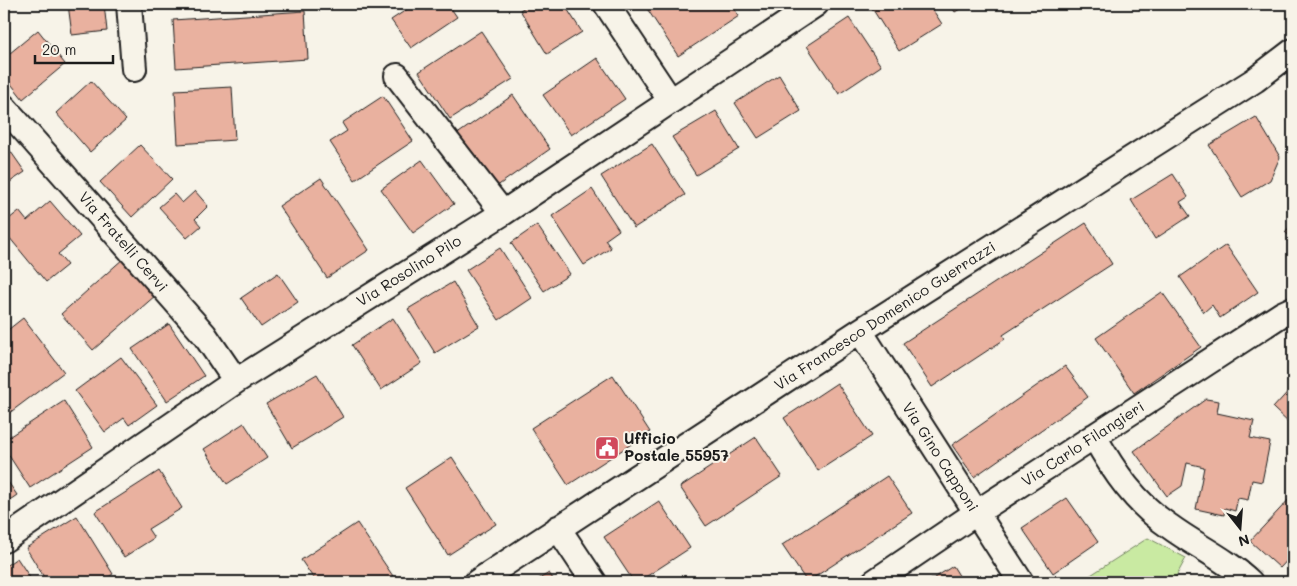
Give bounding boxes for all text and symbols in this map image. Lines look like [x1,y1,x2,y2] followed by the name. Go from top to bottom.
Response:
[35,32,112,64] scale bar
[42,39,76,59] text: 20 m
[75,187,173,296] street label: Via Fratelli Cervi
[352,230,465,310] street label: Via Rosolino Pilo
[770,236,999,394] street label: Via Francesco Domenico Guerrazzi
[1017,396,1148,490] street label: Via Carlo Filangieri
[898,398,984,515] street label: Via Gino Capponi
[624,428,729,465] place label: Ufficio Postale 55957
[594,435,620,461] public building icon: Ufficio Postale 55957
[1214,504,1264,554] north arrow
[1236,530,1252,552] text: N

